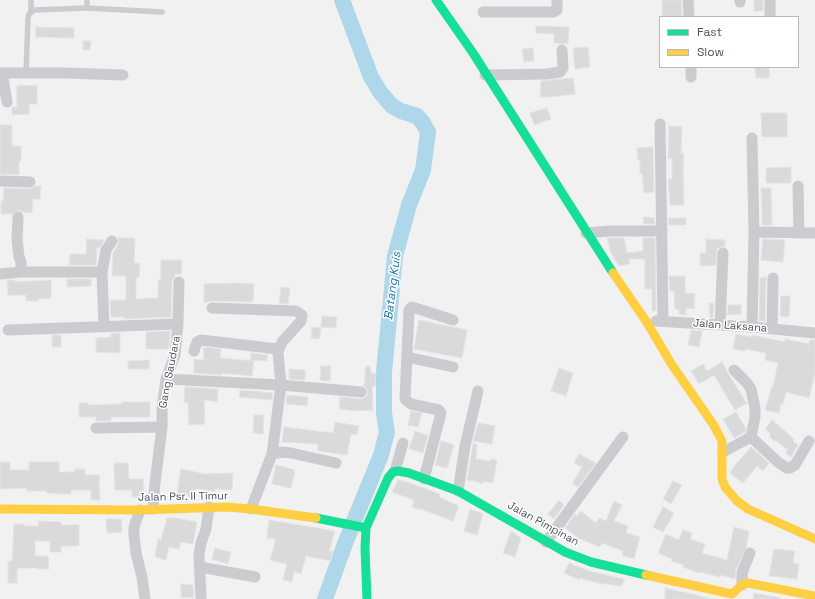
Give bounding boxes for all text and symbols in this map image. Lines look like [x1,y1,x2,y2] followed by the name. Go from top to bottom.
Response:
[659,16,799,68] legend
[697,24,722,40] text: Fast
[697,44,724,60] text: Slow
[382,251,404,321] water label: Batang Kuis
[692,317,768,335] street label: Jalan Laksana
[157,335,183,409] street label: Gang Saudara
[138,490,228,504] street label: Jalan Psr. II Timur
[505,499,581,549] street label: Jalan Pimpinan

